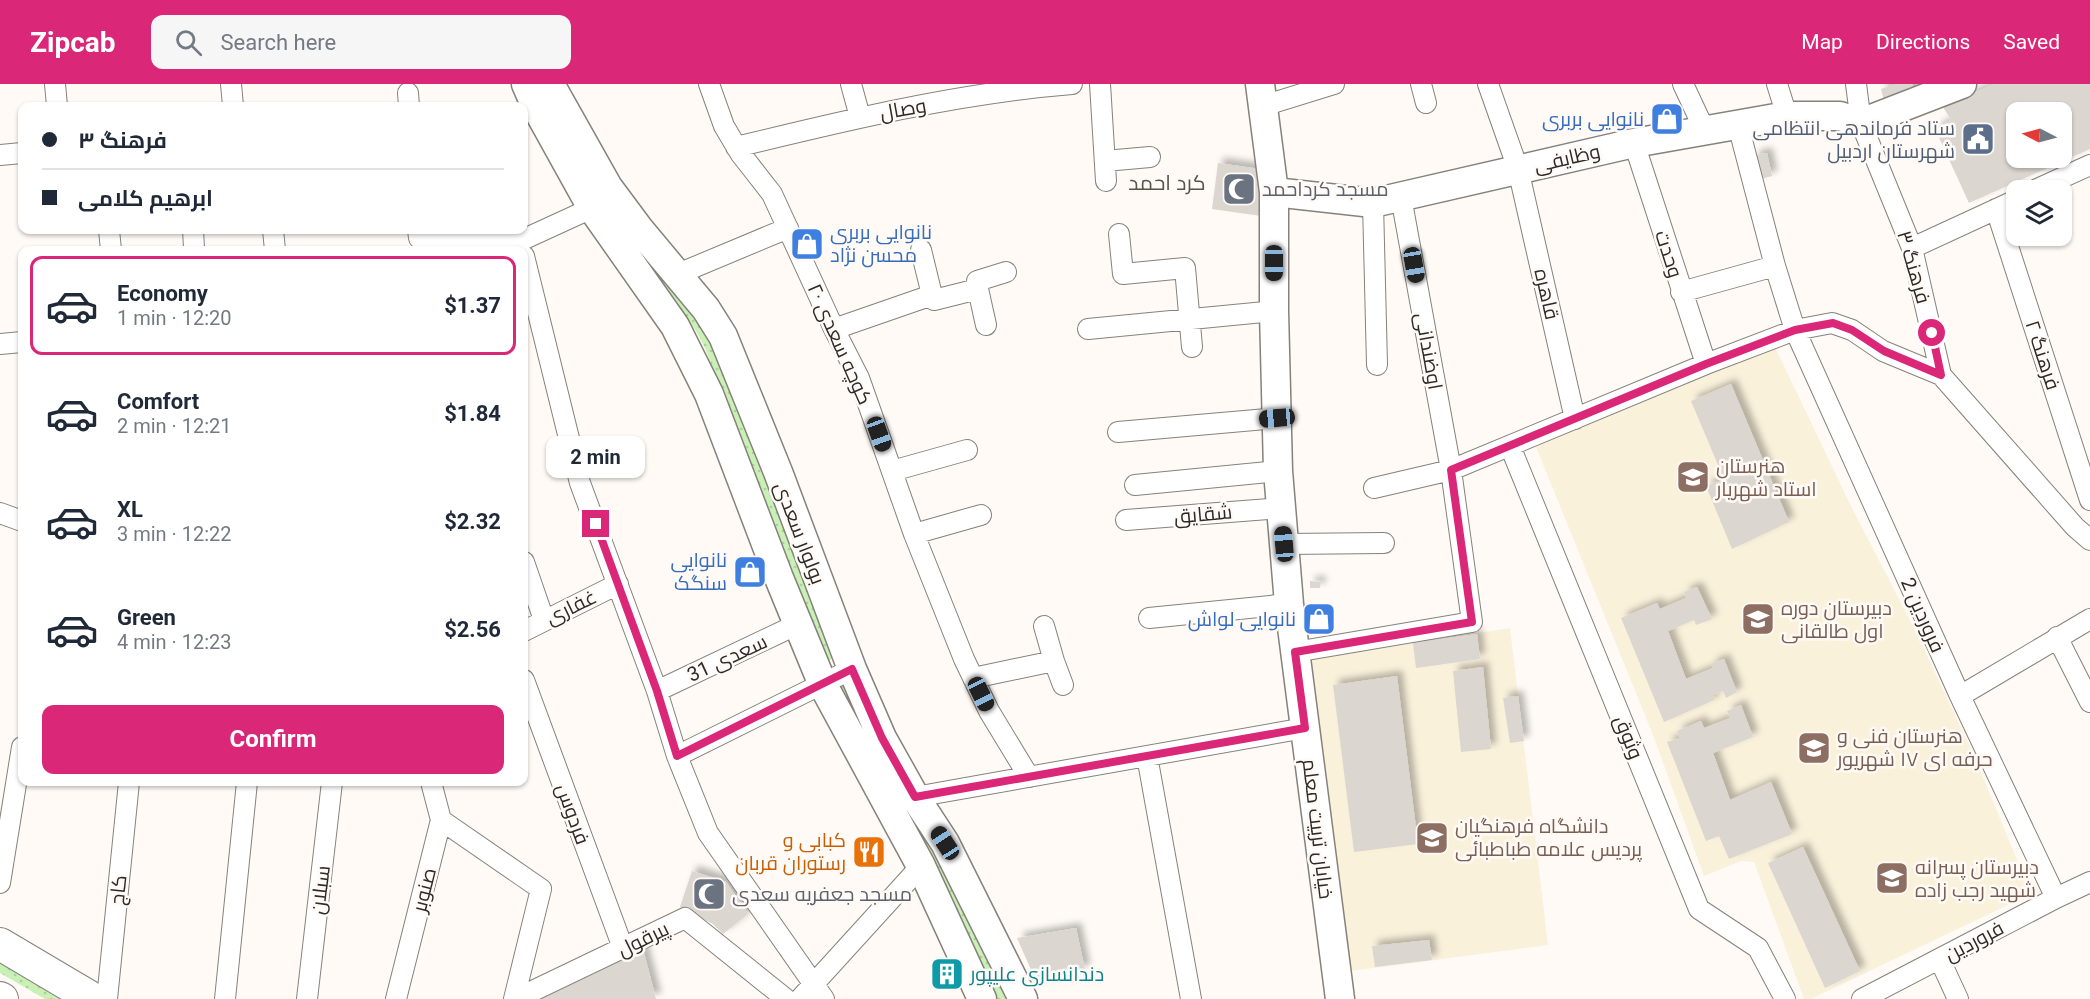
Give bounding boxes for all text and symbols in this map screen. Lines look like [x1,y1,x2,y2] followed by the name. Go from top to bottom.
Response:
[151,15,571,69] search box
[30,26,115,59] text: Zipcab
[172,26,205,59] icon: search
[220,30,336,55] text: Search here
[1801,30,1843,54] text: Map
[1876,30,1970,54] text: Directions
[2003,30,2060,54] text: Saved
[878,93,928,126] street label: وصال
[1649,101,1685,137] shop icon: نانوایی بربری
[2006,102,2072,168] north arrow
[2006,102,2072,246] map controls
[1542,107,1644,132] place label: نانوایی بربری
[1753,116,1955,164] place label: ستاد فرماندهی انتظامی شهرستان اردبیل
[1960,121,1996,157] public building icon: ستاد فرماندهی انتظامی شهرستان اردبیل
[78,128,167,153] text: فرهنگ ۳
[1531,139,1603,178] street label: وظایفی
[1128,171,1206,195] district label: کرد احمد
[1221,171,1257,207] mosque icon: مسجد کرداحمد
[1262,177,1389,201] place label: مسجد کرداحمد
[2006,180,2072,246] button: layers
[78,186,213,211] text: ابرهیم کلامی
[830,220,932,268] place label: نانوایی بربری محسن نژاد
[789,226,825,262] shop icon: نانوایی بربری محسن نژاد
[1650,227,1688,281] street label: وحدت
[1892,228,1936,306] street label: فرهنگ ۳
[1265,245,1283,281] car
[1402,246,1426,284] car
[1529,266,1565,322] street label: قاهره
[45,279,99,333] icon: car
[802,280,877,409] street label: کوچه سعدی ۲۰
[117,281,208,306] text: Economy
[444,293,501,318] text: $1.37
[117,306,232,330] text: 1 min · 12:20
[1409,311,1448,392] street label: اوضندانی
[2020,317,2066,393] street label: فرهنگ ۲
[1918,319,1945,346] route start
[45,387,99,441] icon: car
[117,389,199,414] text: Comfort
[444,401,501,426] text: $1.84
[1258,407,1296,429] car
[117,414,232,438] text: 2 min · 12:21
[864,414,894,454] car
[546,437,646,479] callout: 2 min
[570,445,621,469] text: 2 min
[1715,454,1817,502] place label: هنرستان استاد شهریار
[1675,459,1711,495] school or university icon: هنرستان استاد شهریار
[769,479,830,588] street label: بولوار سعدی
[45,495,99,549] icon: car
[117,497,143,522] text: XL
[1173,499,1233,529] street label: شقایق
[444,509,501,534] text: $2.32
[582,510,609,537] route end
[117,522,232,546] text: 3 min · 12:22
[1273,525,1295,563] car
[670,548,727,595] place label: نانوایی سنگک
[732,554,768,590] shop icon: نانوایی سنگک
[1895,574,1950,657] street label: فروردین 2
[542,584,601,630] street label: غفاری
[1781,596,1892,644] place label: دبیرستان دوره اول طالقانی
[1301,601,1337,637] shop icon: نانوایی لواش
[1740,601,1776,637] school or university icon: دبیرستان دوره اول طالقانی
[45,603,99,657] icon: car
[117,605,176,630] text: Green
[1188,607,1296,632] place label: نانوایی لواش
[444,617,501,642] text: $2.56
[683,629,771,688] street label: سعدی 31
[117,630,232,654] text: 4 min · 12:23
[965,674,997,714] car
[42,705,504,774] button: Confirm
[1609,712,1649,763] street label: وثوق
[1836,724,1993,772] place label: هنرستان فنی و حرفه ای ۱۷ شهریور
[1796,730,1832,766] school or university icon: هنرستان فنی و حرفه ای ۱۷ شهریور
[1296,757,1339,901] street label: خیابان تربیت معلم
[550,780,595,848] street label: فردوس
[1455,814,1643,862] place label: دانشگاه فرهنگیان پردیس علامه طباطبائی
[1414,820,1450,856] school or university icon: دانشگاه فرهنگیان پردیس علامه طباطبائی
[928,823,962,863] car
[735,828,846,876] place label: کبابی و رستوران قربان
[851,834,887,870] restaurant icon: کبابی و رستوران قربان
[1915,855,2039,903] place label: دبیرستان پسرانه شهید رجب زاده
[1874,860,1910,896] school or university icon: دبیرستان پسرانه شهید رجب زاده
[305,864,336,916] street label: سبلان
[407,865,441,916] street label: صنوبر
[104,874,133,906] street label: کاج
[691,876,727,912] mosque icon: مسجد جعفریه سعدی
[732,882,912,907] place label: مسجد جعفریه سعدی
[613,916,674,963] street label: پیرقول
[1940,916,2008,967] street label: فروردین
[929,956,965,992] building icon: دندانسازی علیپور
[969,962,1104,987] place label: دندانسازی علیپور

